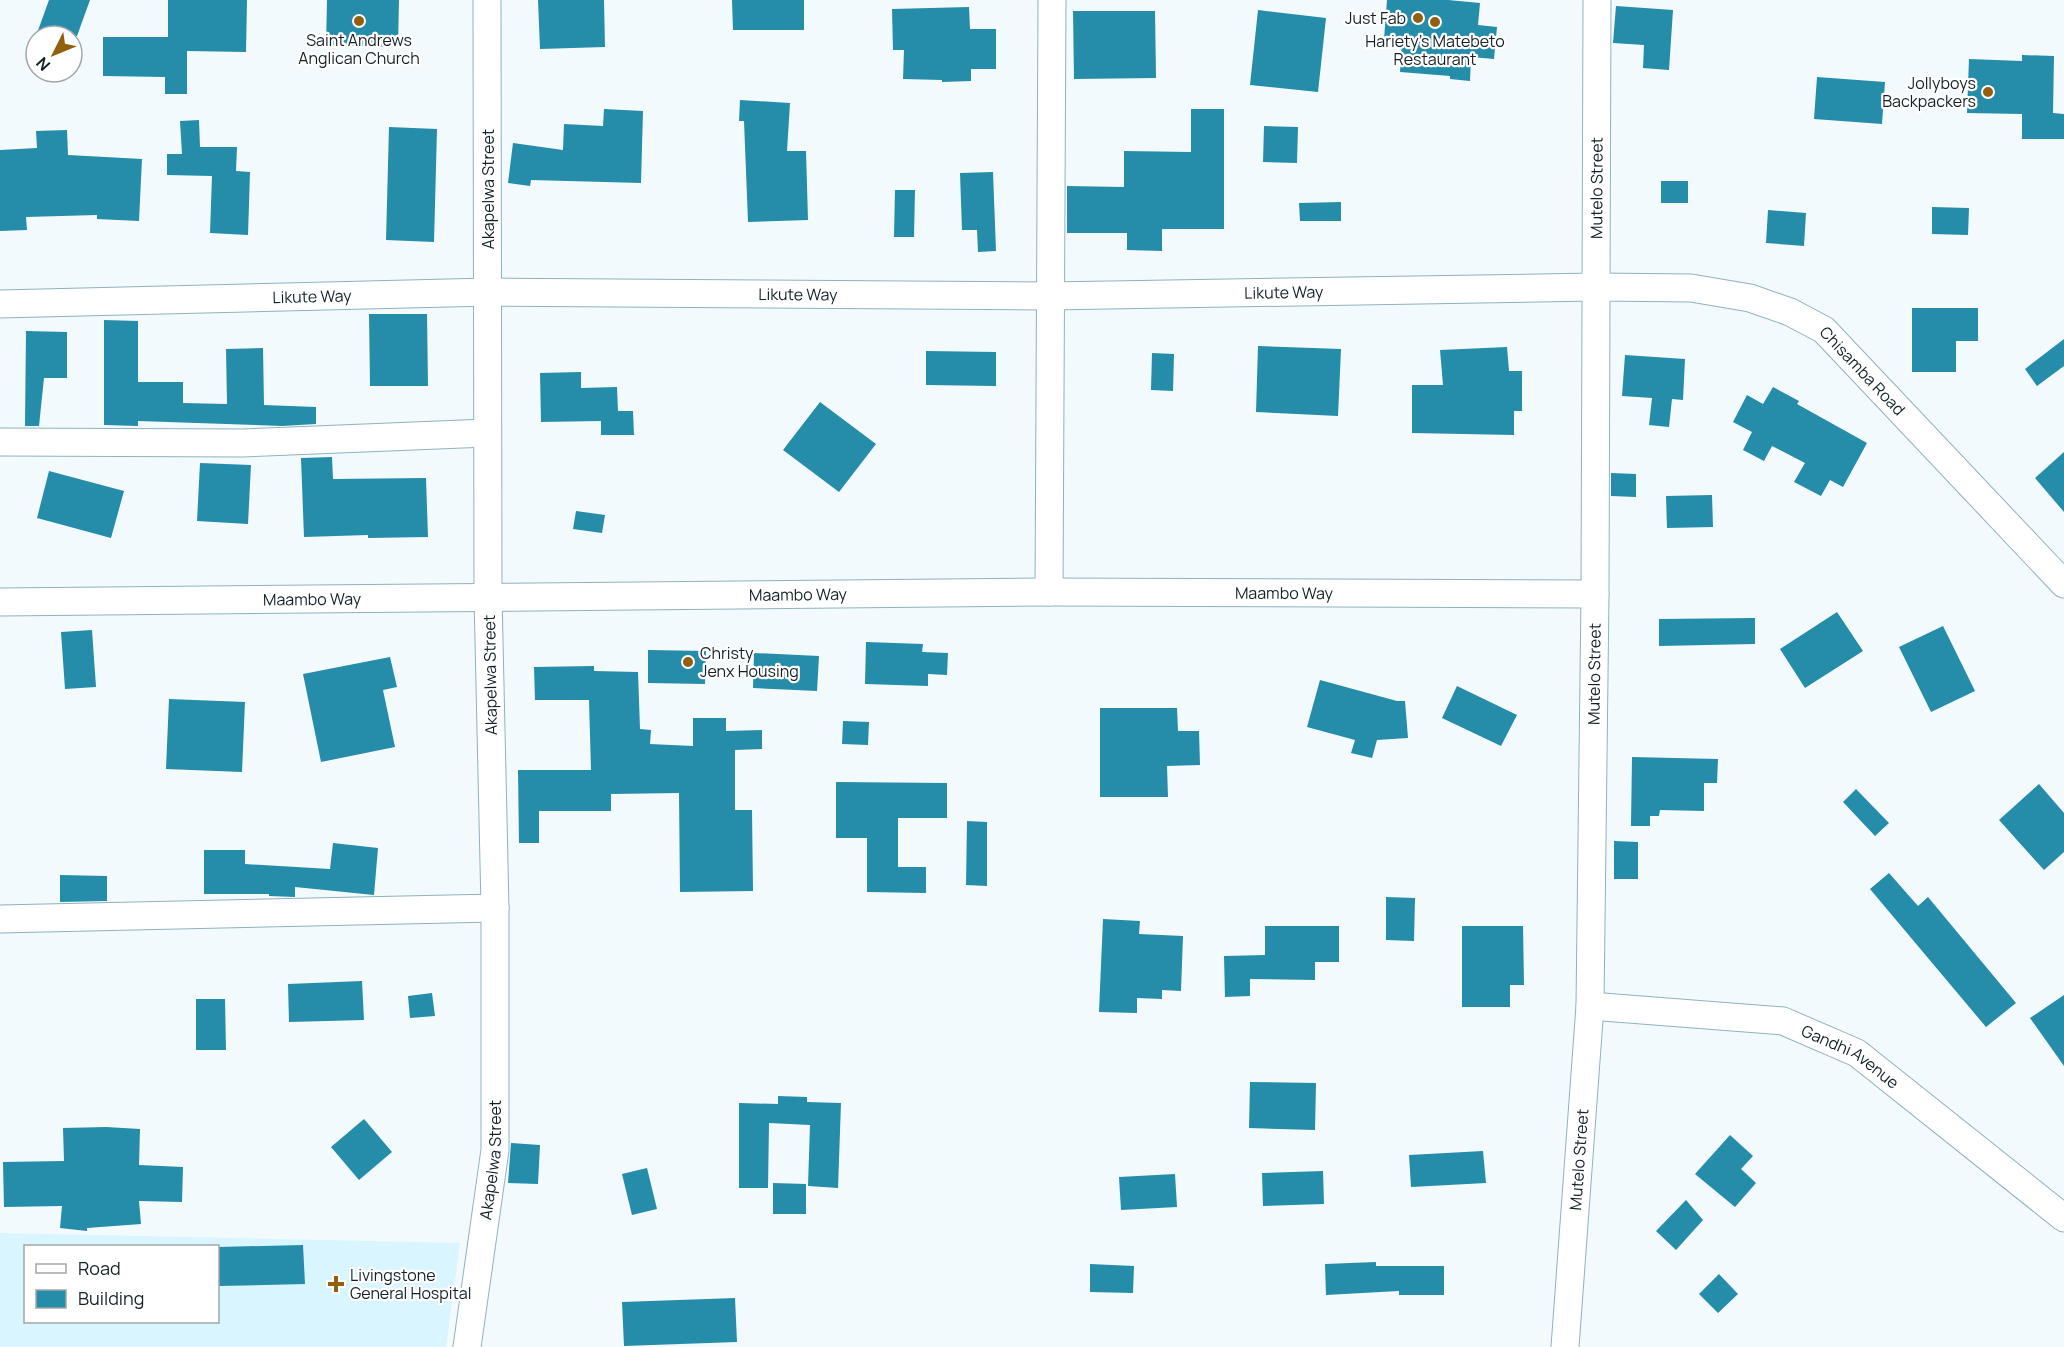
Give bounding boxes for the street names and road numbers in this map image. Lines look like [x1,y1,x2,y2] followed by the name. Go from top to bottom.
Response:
[477,129,499,249] street label: Akapelwa Street
[1585,137,1608,239] street label: Mutelo Street
[1244,280,1324,304] street label: Likute Way
[758,283,838,305] street label: Likute Way
[272,284,352,308] street label: Likute Way
[1815,321,1910,420] street label: Chisamba Road
[1235,582,1334,604] street label: Maambo Way
[749,583,848,606] street label: Maambo Way
[263,588,362,610] street label: Maambo Way
[478,615,502,735] street label: Akapelwa Street
[1582,623,1606,725] street label: Mutelo Street
[1798,1019,1904,1093] street label: Gandhi Avenue
[474,1100,506,1221] street label: Akapelwa Street
[1564,1108,1593,1211] street label: Mutelo Street

